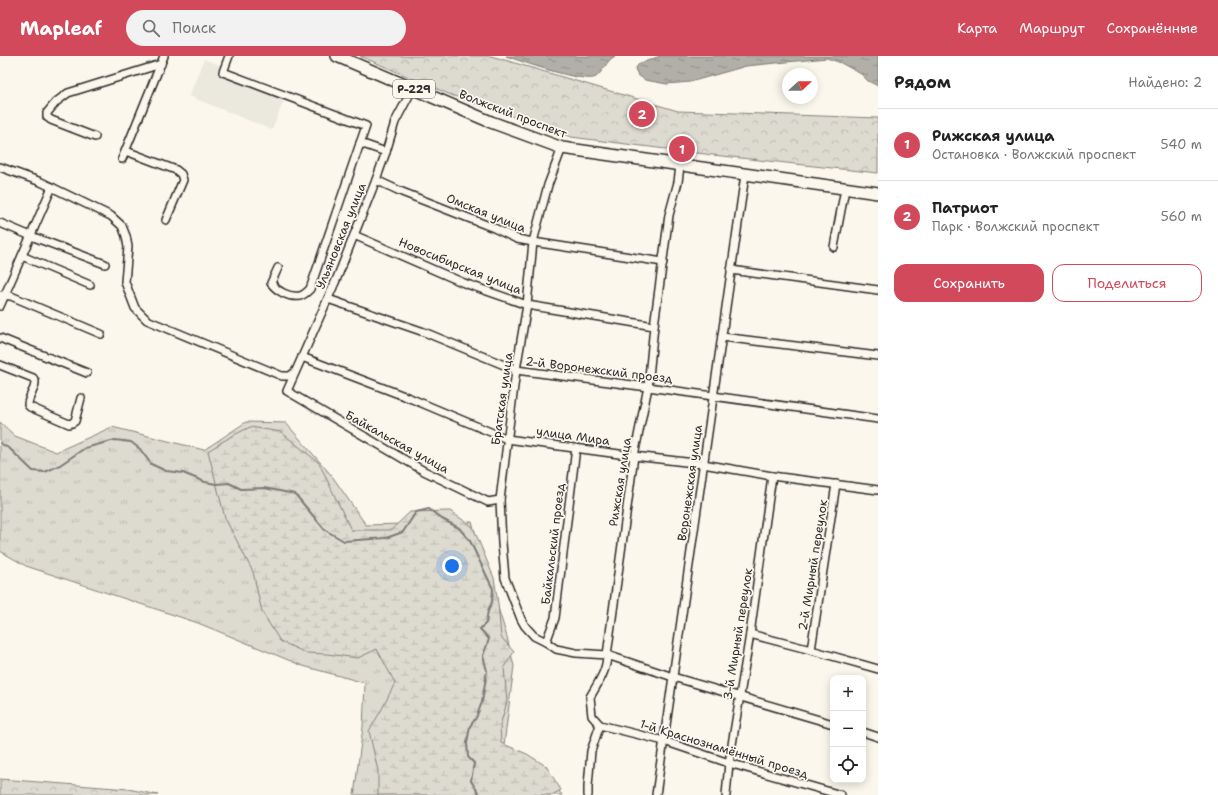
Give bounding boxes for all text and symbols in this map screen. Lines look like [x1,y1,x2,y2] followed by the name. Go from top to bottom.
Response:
[126,10,406,46] search box
[20,16,102,41] text: Mapleaf
[140,17,162,39] icon: search
[172,18,216,38] text: Поиск
[957,19,997,37] text: Карта
[1019,19,1085,37] text: Маршрут
[1107,19,1198,37] text: Сохранённые
[782,68,818,104] north arrow
[894,71,951,93] text: Рядом
[1128,74,1202,91] text: Найдено: 2
[393,80,435,98] road number: Р-229
[457,86,570,142] street label: Волжский проспект
[629,99,655,129] pin: 2
[932,126,1055,146] text: Рижская улица
[669,134,695,164] pin: 1
[904,136,910,153] text: 1
[1161,136,1202,153] text: 540 m
[932,146,1136,163] text: Остановка · Волжский проспект
[312,180,370,292] street label: Ульяновская улица
[444,190,529,236] street label: Омская улица
[932,198,998,218] text: Патриот
[902,208,912,225] text: 2
[1161,208,1202,225] text: 560 m
[932,218,1099,235] text: Парк · Волжский проспект
[396,234,524,298] street label: Новосибирская улица
[894,264,1044,302] button: Сохранить
[1052,264,1202,302] button: Поделиться
[488,351,517,446] street label: Братская улица
[524,353,674,387] street label: 2-й Воронежский проезд
[342,407,452,477] street label: Байкальская улица
[535,423,611,449] street label: улица Мира
[674,423,706,542] street label: Воронежская улица
[605,436,635,528] street label: Рижская улица
[538,482,568,606] street label: Байкальский проезд
[795,498,831,632] street label: 2-й Мирный переулок
[442,556,462,576] your location
[720,566,756,701] street label: 3-й Мирный переулок
[830,675,866,783] map controls
[830,675,866,711] button: +
[830,711,866,747] button: −
[638,716,811,782] street label: 1-й Краснознамённый проезд
[830,747,866,783] button: locate

